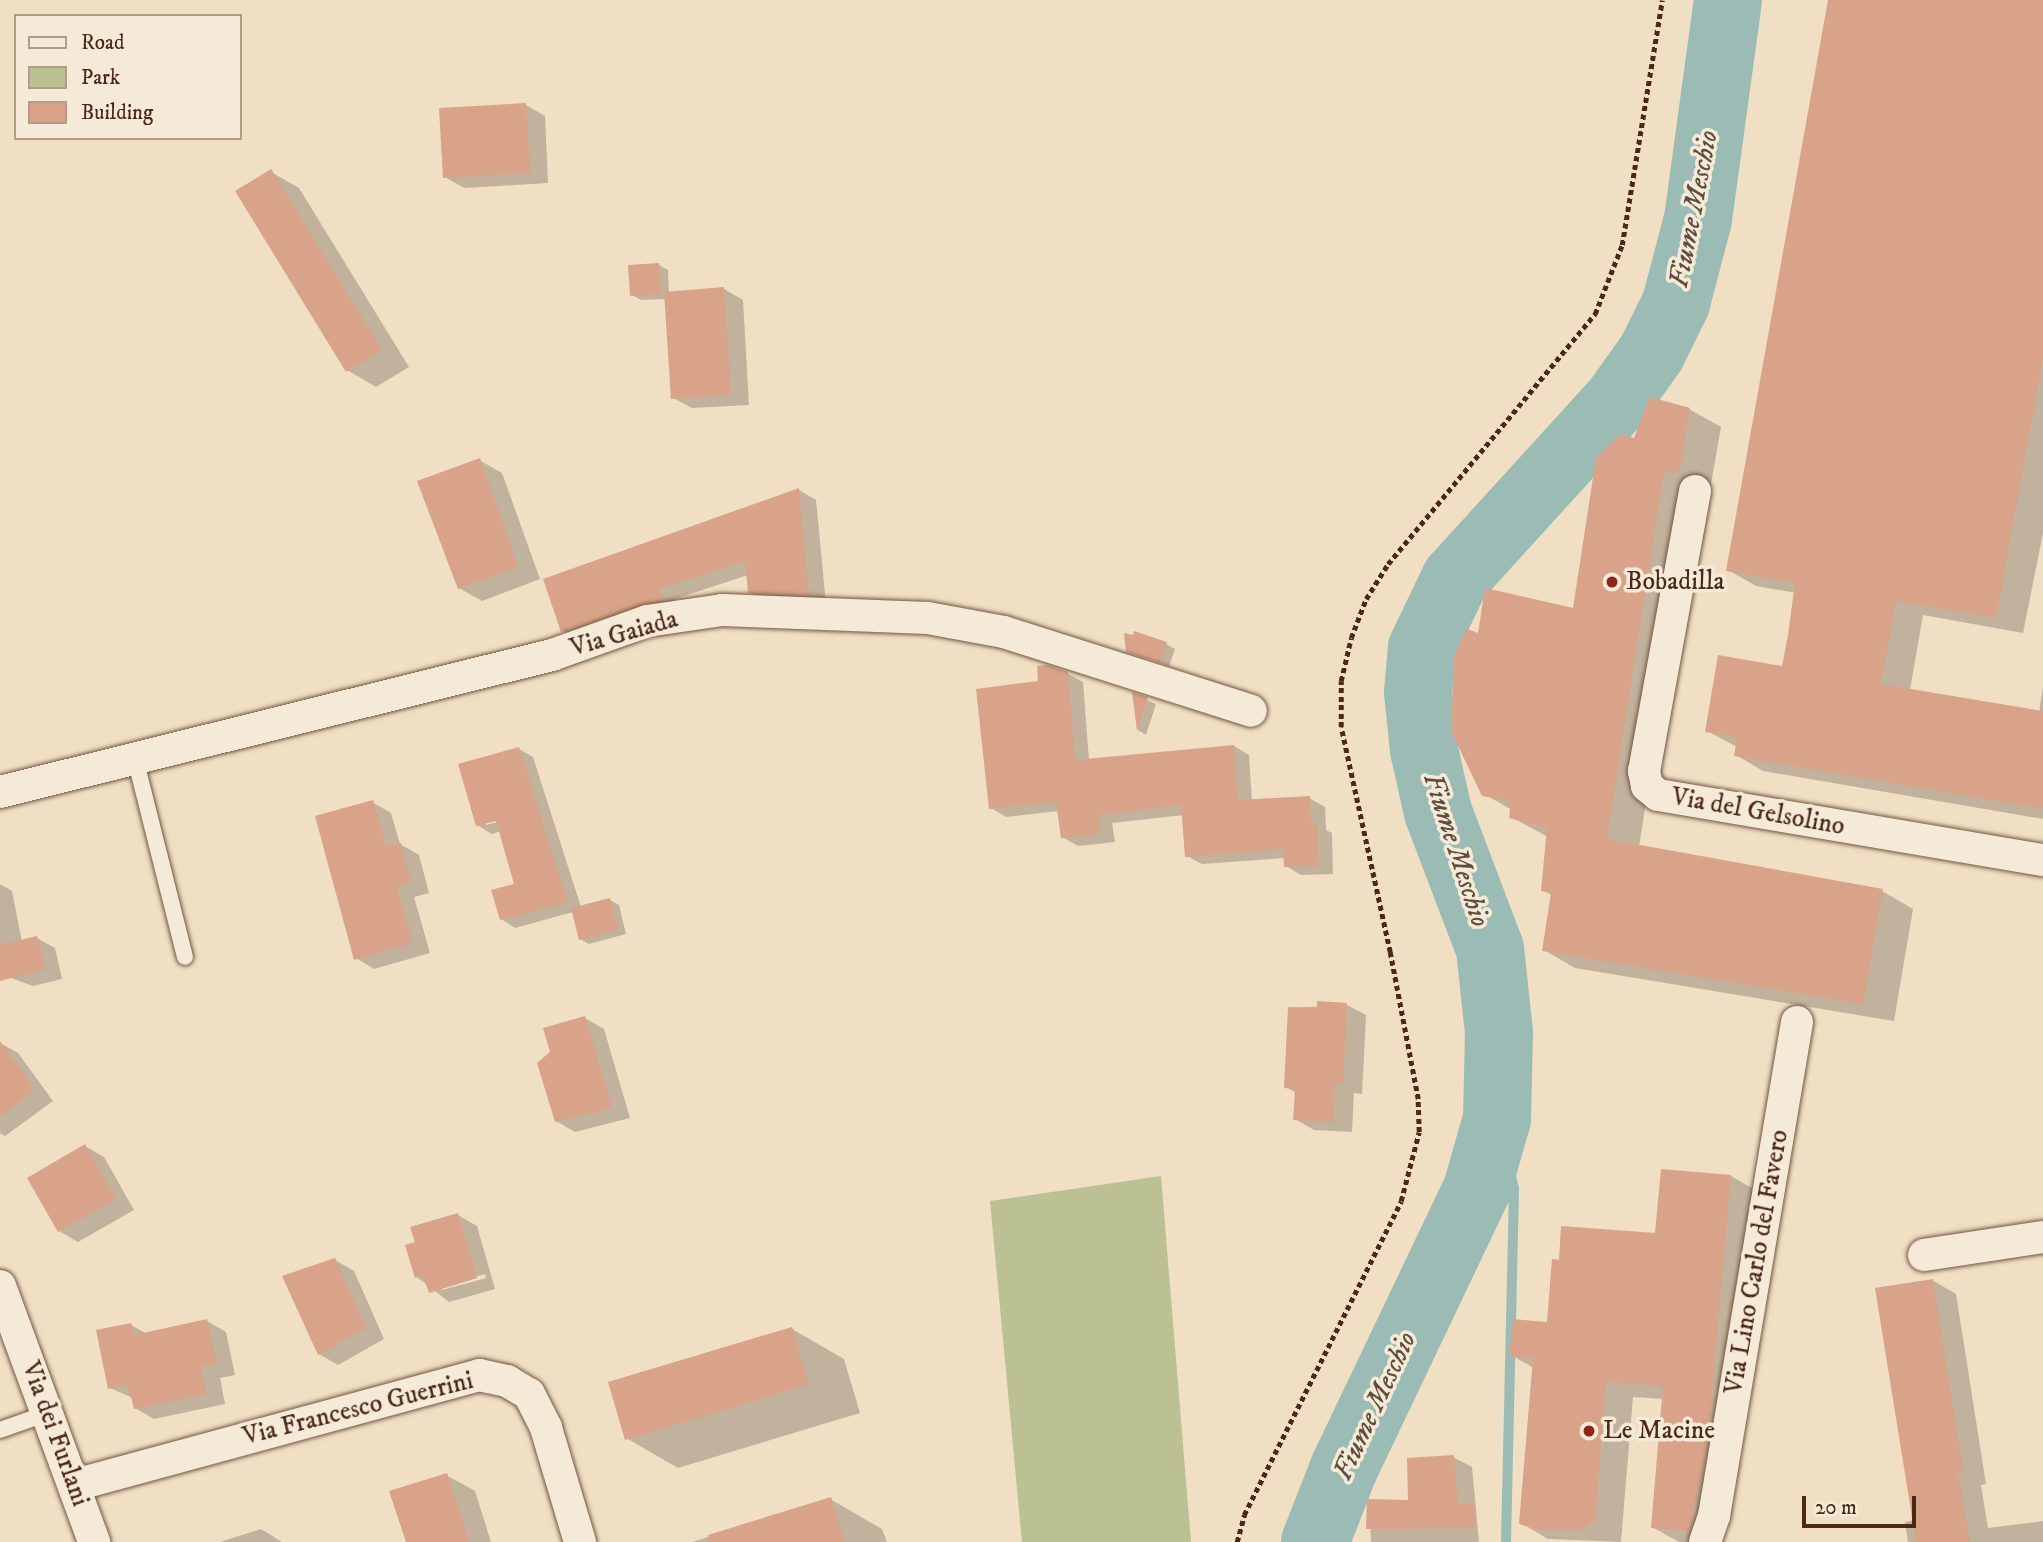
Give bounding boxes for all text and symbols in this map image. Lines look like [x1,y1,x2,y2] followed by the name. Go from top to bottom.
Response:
[14,14,242,140] legend
[81,30,125,56] text: Road
[81,65,120,91] text: Park
[81,100,153,126] text: Building
[1662,127,1726,291] water label: Fiume Meschio
[1626,566,1725,598] place label: Bobadilla
[1604,574,1620,590] marker: Bobadilla
[567,604,681,664] street label: Via Gaiada
[1415,769,1497,931] water label: Fiume Meschio
[1669,781,1847,843] street label: Via del Gelsolino
[1718,1127,1796,1397] street label: Via Lino Carlo del Favero
[1326,1327,1424,1485] water label: Fiume Meschio
[14,1357,96,1511] street label: Via dei Furlani
[240,1365,476,1453] street label: Via Francesco Guerrini
[1603,1415,1715,1447] place label: Le Macine
[1581,1423,1597,1439] marker: Le Macine
[1805,1482,1919,1526] scale bar
[1815,1495,1857,1521] text: 20 m

